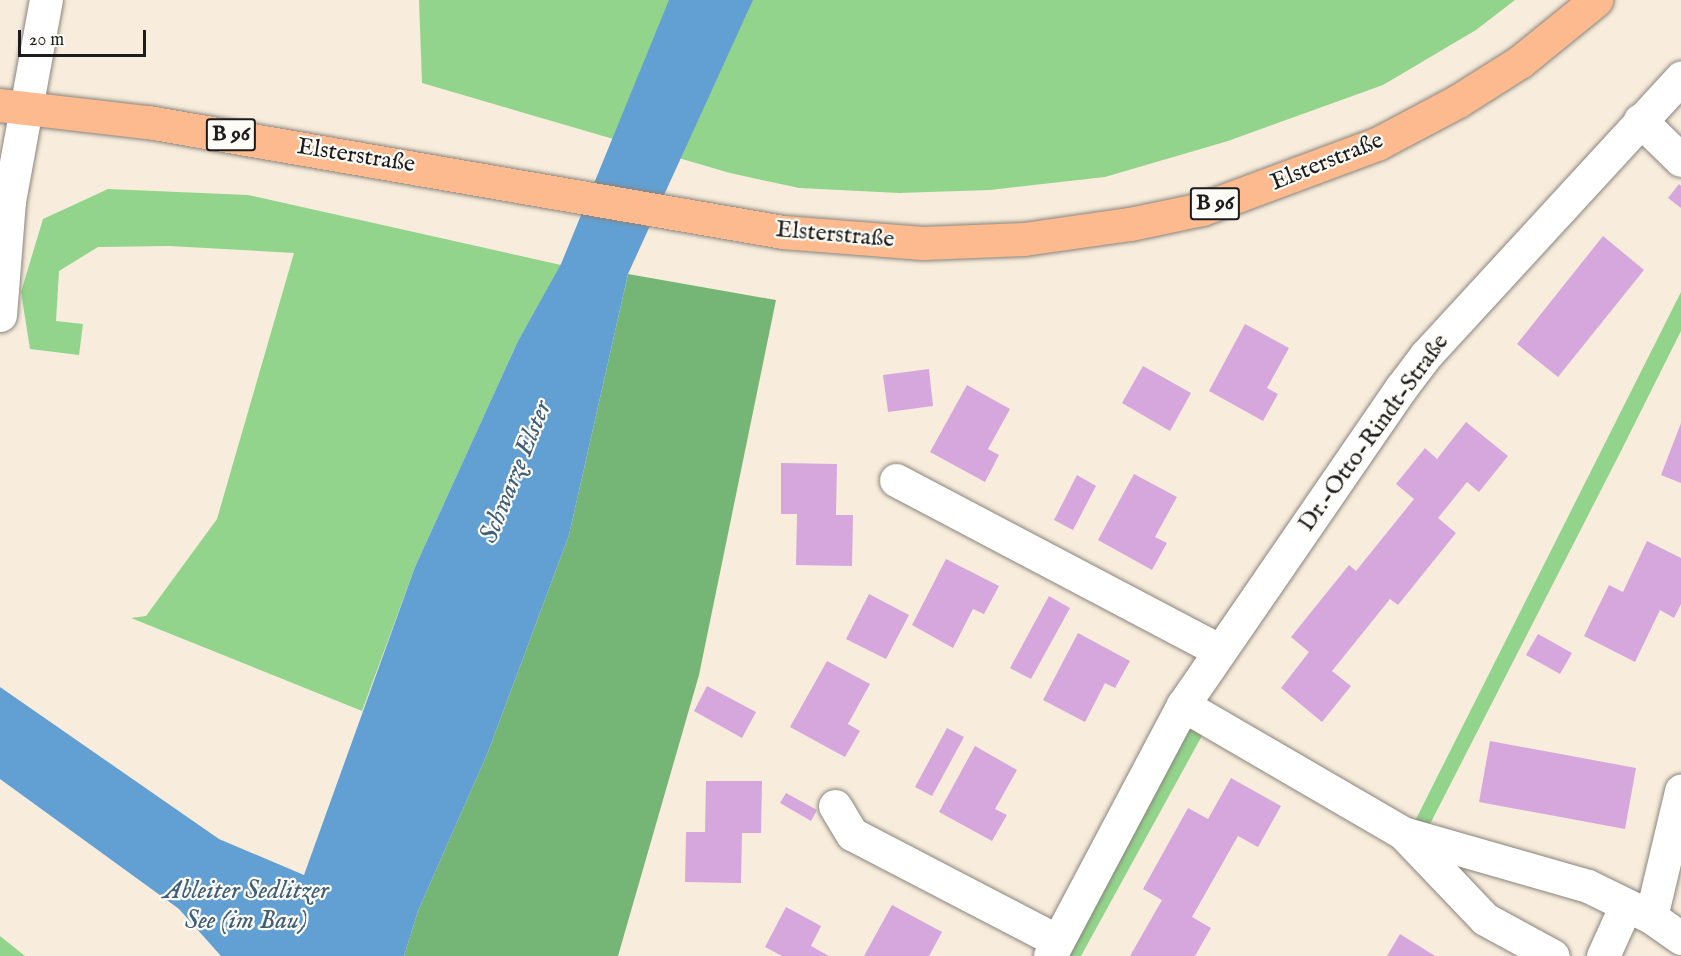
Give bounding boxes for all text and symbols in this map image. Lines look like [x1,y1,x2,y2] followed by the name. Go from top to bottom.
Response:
[21,18,148,56] scale bar
[29,29,64,52] text: 20 m
[206,116,256,154] road number: B 96
[1266,126,1388,198] street label: Elsterstraße
[295,132,417,180] street label: Elsterstraße
[1190,185,1240,223] road number: B 96
[774,215,896,255] street label: Elsterstraße
[1293,329,1455,537] street label: Dr.-Otto-Rindt-Straße
[473,396,559,548] water label: Schwarze Elster
[163,875,329,936] water label: Ableiter Sedlitzer See (im Bau)

